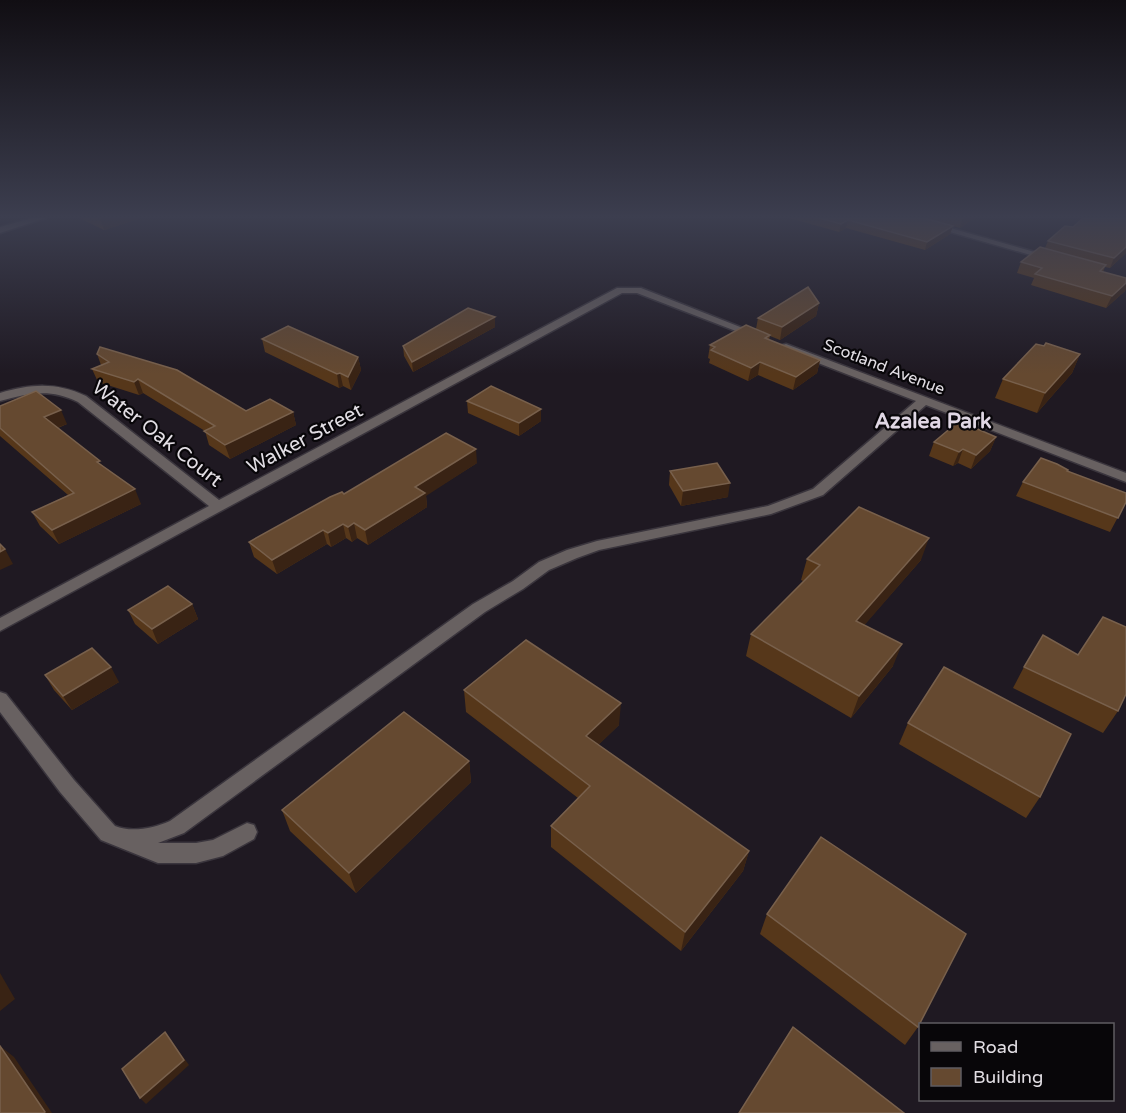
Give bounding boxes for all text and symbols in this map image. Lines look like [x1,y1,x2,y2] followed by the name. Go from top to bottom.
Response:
[821,335,947,399] street label: Scotland Avenue
[87,376,227,493] street label: Water Oak Court
[243,398,367,480] street label: Walker Street
[874,409,992,434] district label: Azalea Park
[919,1023,1114,1101] legend
[973,1036,1018,1058] text: Road
[973,1066,1043,1088] text: Building

